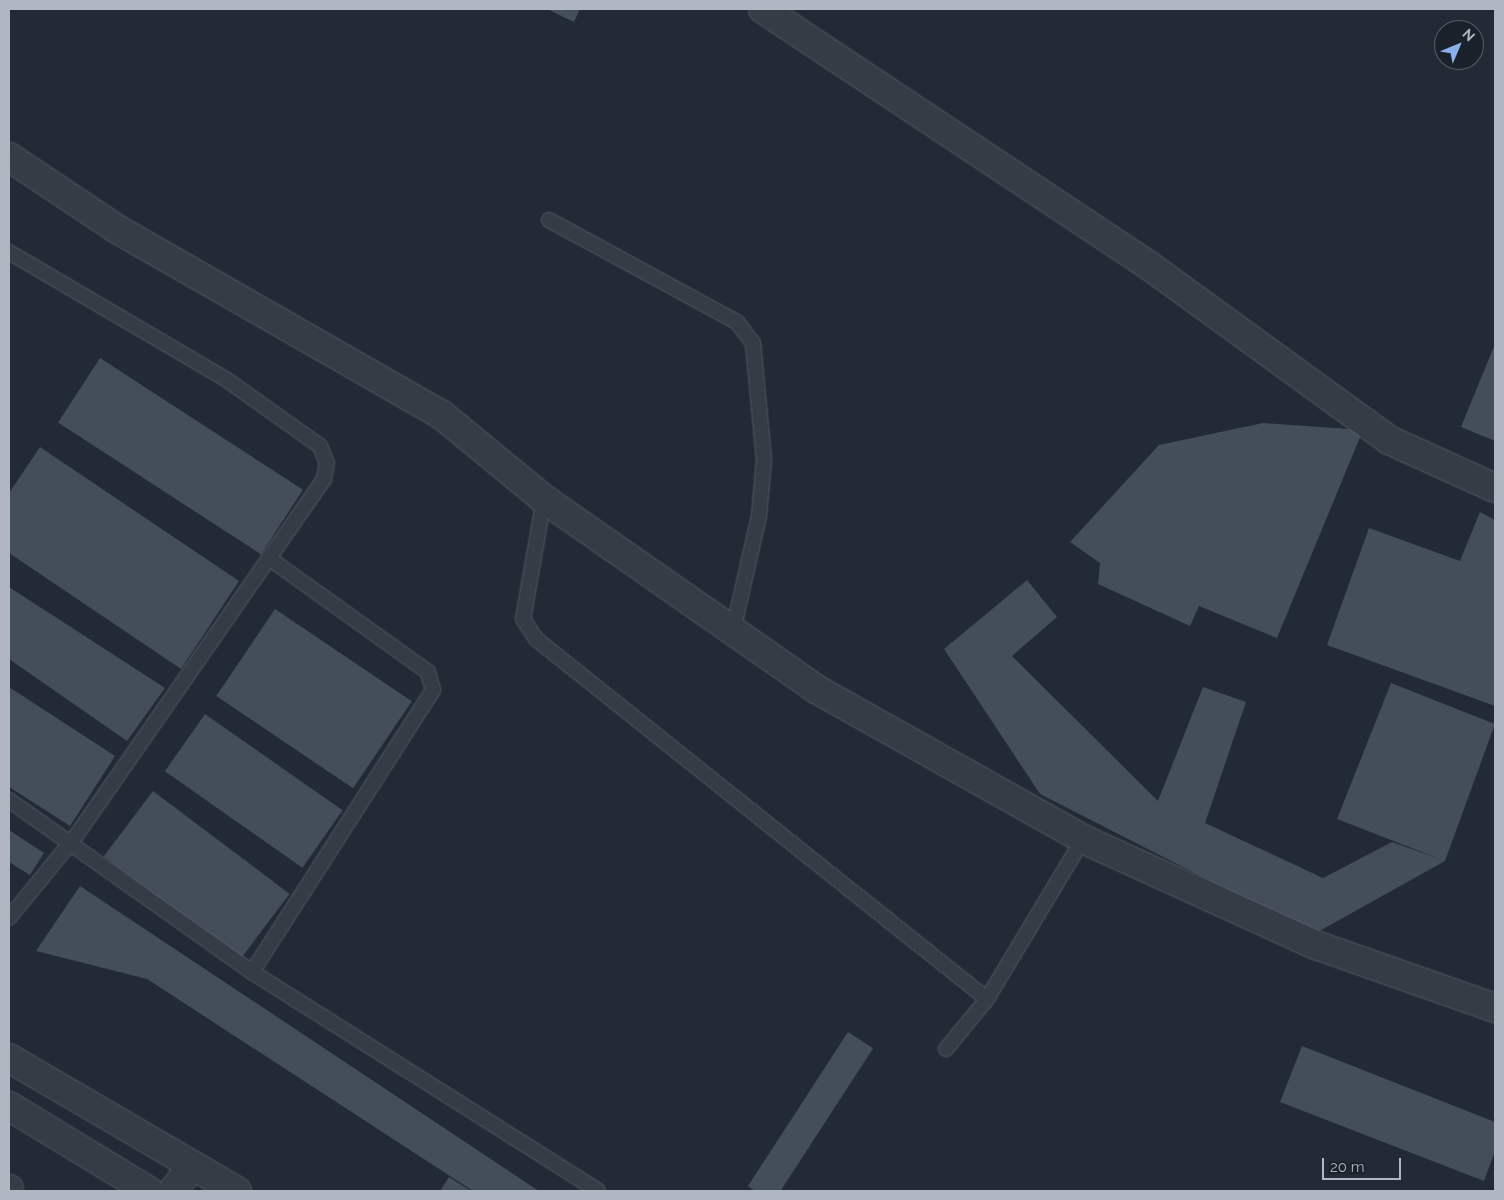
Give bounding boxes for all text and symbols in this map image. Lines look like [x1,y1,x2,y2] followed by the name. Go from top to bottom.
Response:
[1434,20,1484,70] north arrow
[1459,26,1478,45] text: N
[1324,1148,1403,1180] scale bar
[1330,1158,1365,1176] text: 20 m

